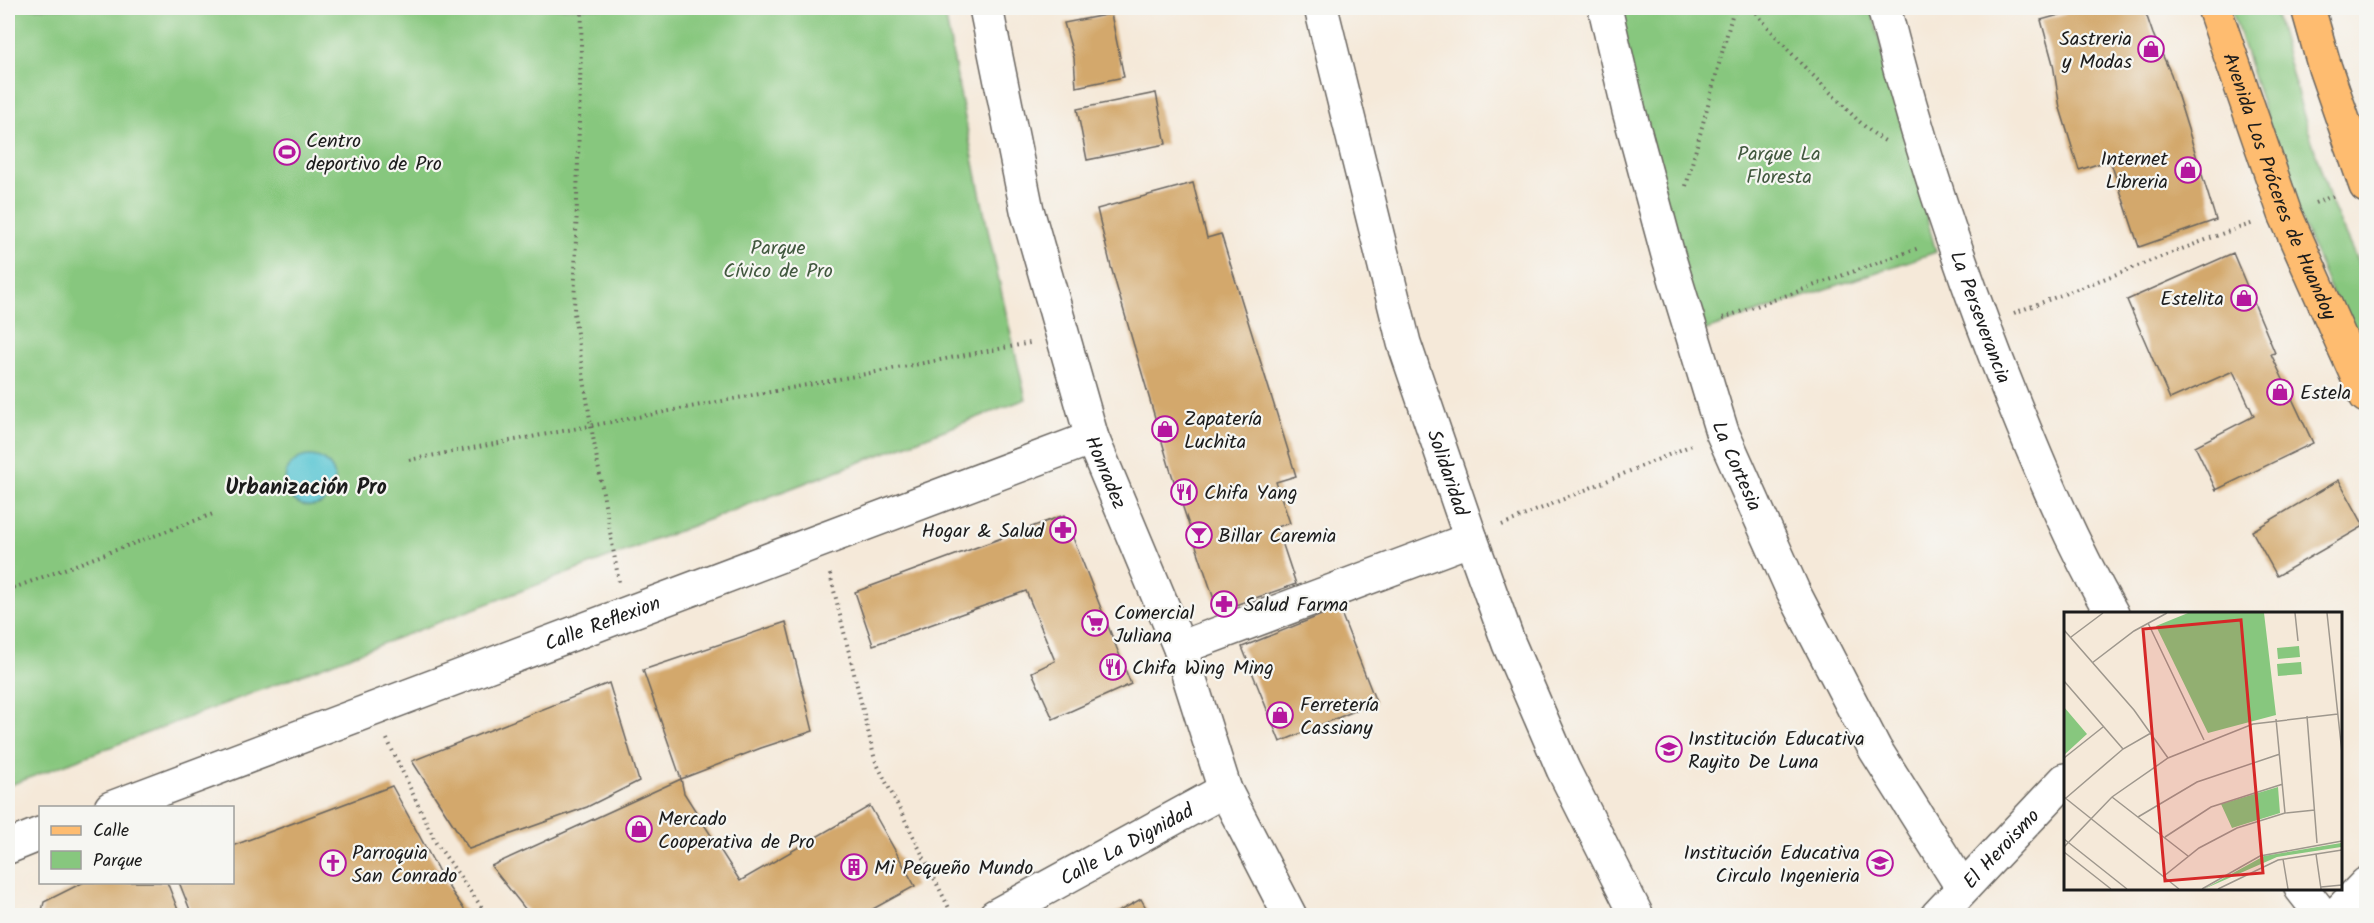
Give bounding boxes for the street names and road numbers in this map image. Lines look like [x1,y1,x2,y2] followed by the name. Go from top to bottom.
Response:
[2213,49,2344,326] street label: Avenida Los Próceres de Huandoy
[1940,247,2019,389] street label: La Perseverancia
[1702,418,1769,517] street label: La Cortesia
[1417,426,1476,522] street label: Solidaridad
[1075,431,1134,515] street label: Honradez
[540,588,666,661] street label: Calle Reflexion
[1055,795,1201,895] street label: Calle La Dignidad
[1956,802,2048,897] street label: El Heroismo

